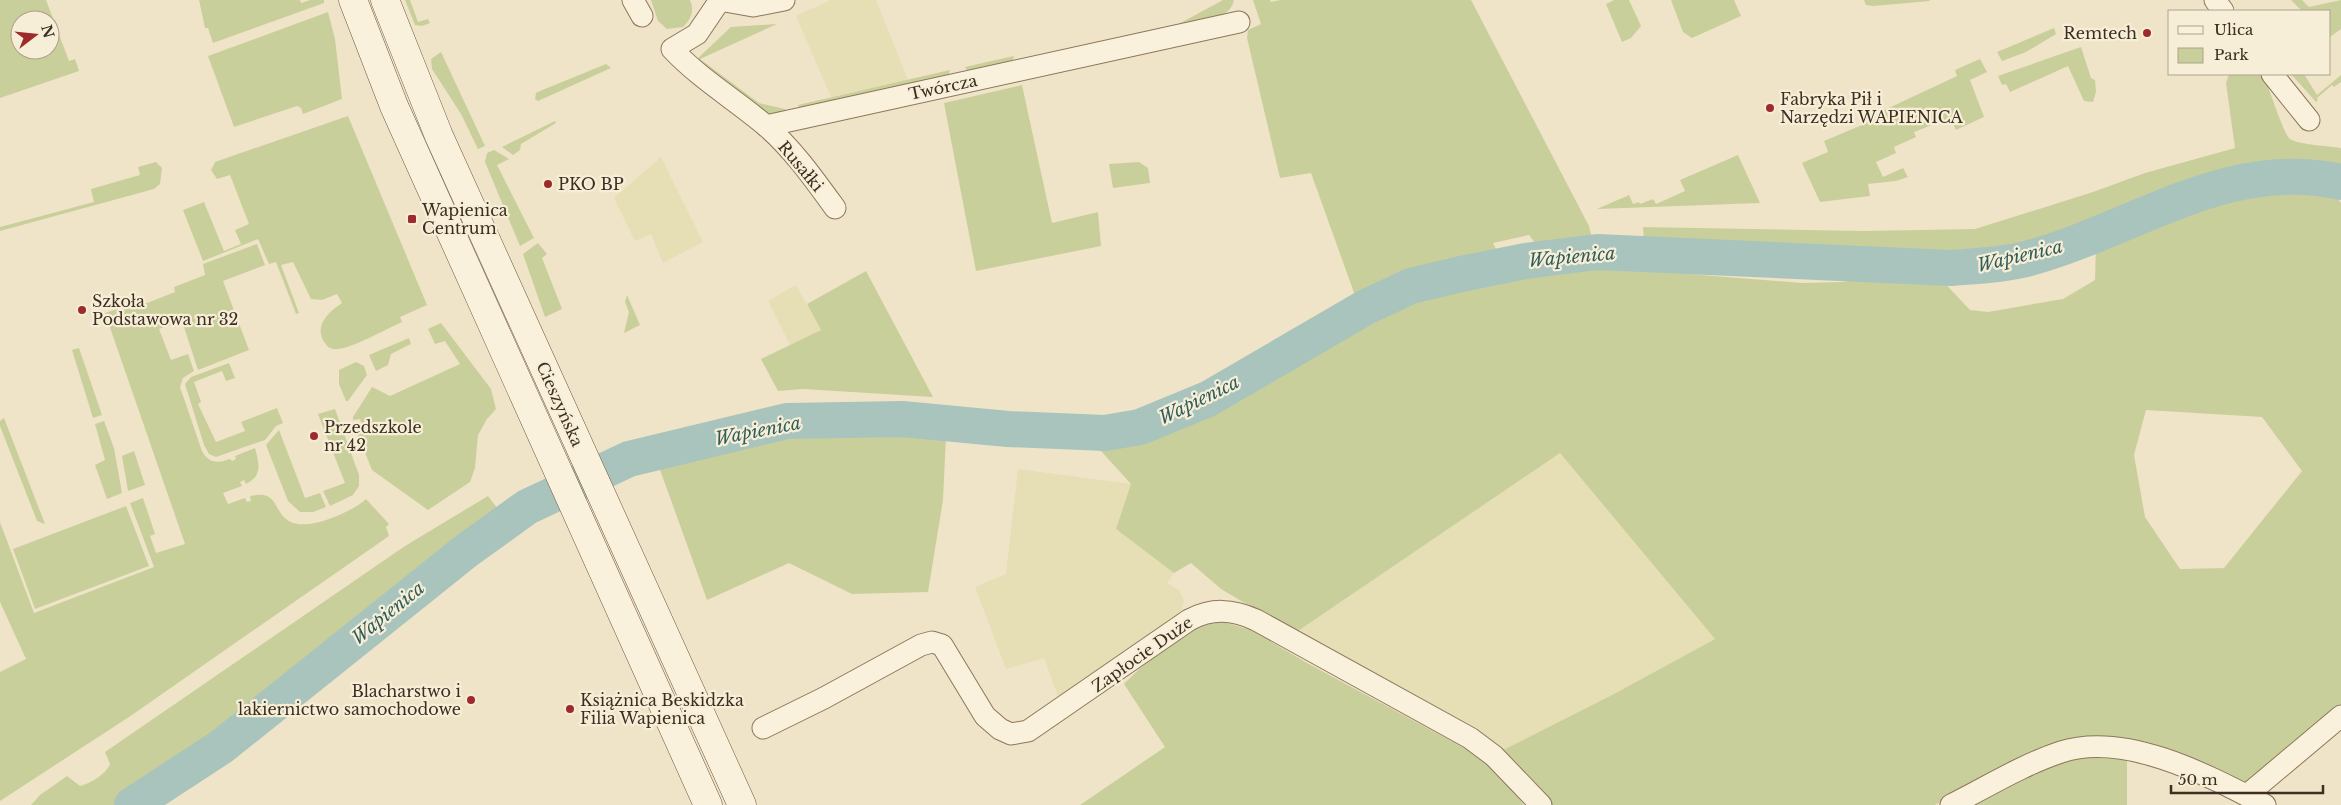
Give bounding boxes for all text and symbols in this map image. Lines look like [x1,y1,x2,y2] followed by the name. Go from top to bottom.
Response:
[10,10,60,60] north arrow
[2168,10,2331,75] legend
[2214,20,2254,39] text: Ulica
[37,23,58,40] text: N
[2063,23,2137,43] place label: Remtech
[2141,27,2153,39] marker: Remtech
[2214,45,2250,64] text: Park
[907,70,979,104] street label: Twórcza
[1780,89,1964,127] place label: Fabryka Pił i Narzędzi WAPIENICA
[1764,102,1776,114] marker: Fabryka Pił i Narzędzi WAPIENICA
[774,137,828,196] street label: Rusałki
[558,174,624,194] place label: PKO BP
[542,178,554,190] marker: PKO BP
[421,200,508,238] place label: Wapienica Centrum
[406,213,418,225] marker: Wapienica Centrum
[1975,235,2065,277] water label: Wapienica
[1528,242,1616,272] water label: Wapienica
[92,291,238,329] place label: Szkoła Podstawowa nr 32
[76,304,88,316] marker: Szkoła Podstawowa nr 32
[532,358,588,450] street label: Cieszyńska
[1155,371,1243,429] water label: Wapienica
[713,412,803,450] water label: Wapienica
[324,417,422,455] place label: Przedszkole nr 42
[308,430,320,442] marker: Przedszkole nr 42
[347,577,429,649] water label: Wapienica
[1088,612,1196,696] street label: Zapłocie Duże
[238,681,462,719] place label: Blacharstwo i lakiernictwo samochodowe
[580,690,744,728] place label: Książnica Beskidzka Filia Wapienica
[465,694,477,706] marker: Blacharstwo i lakiernictwo samochodowe
[564,703,576,715] marker: Książnica Beskidzka Filia Wapienica
[2171,762,2324,794] scale bar
[2178,770,2218,789] text: 50 m

